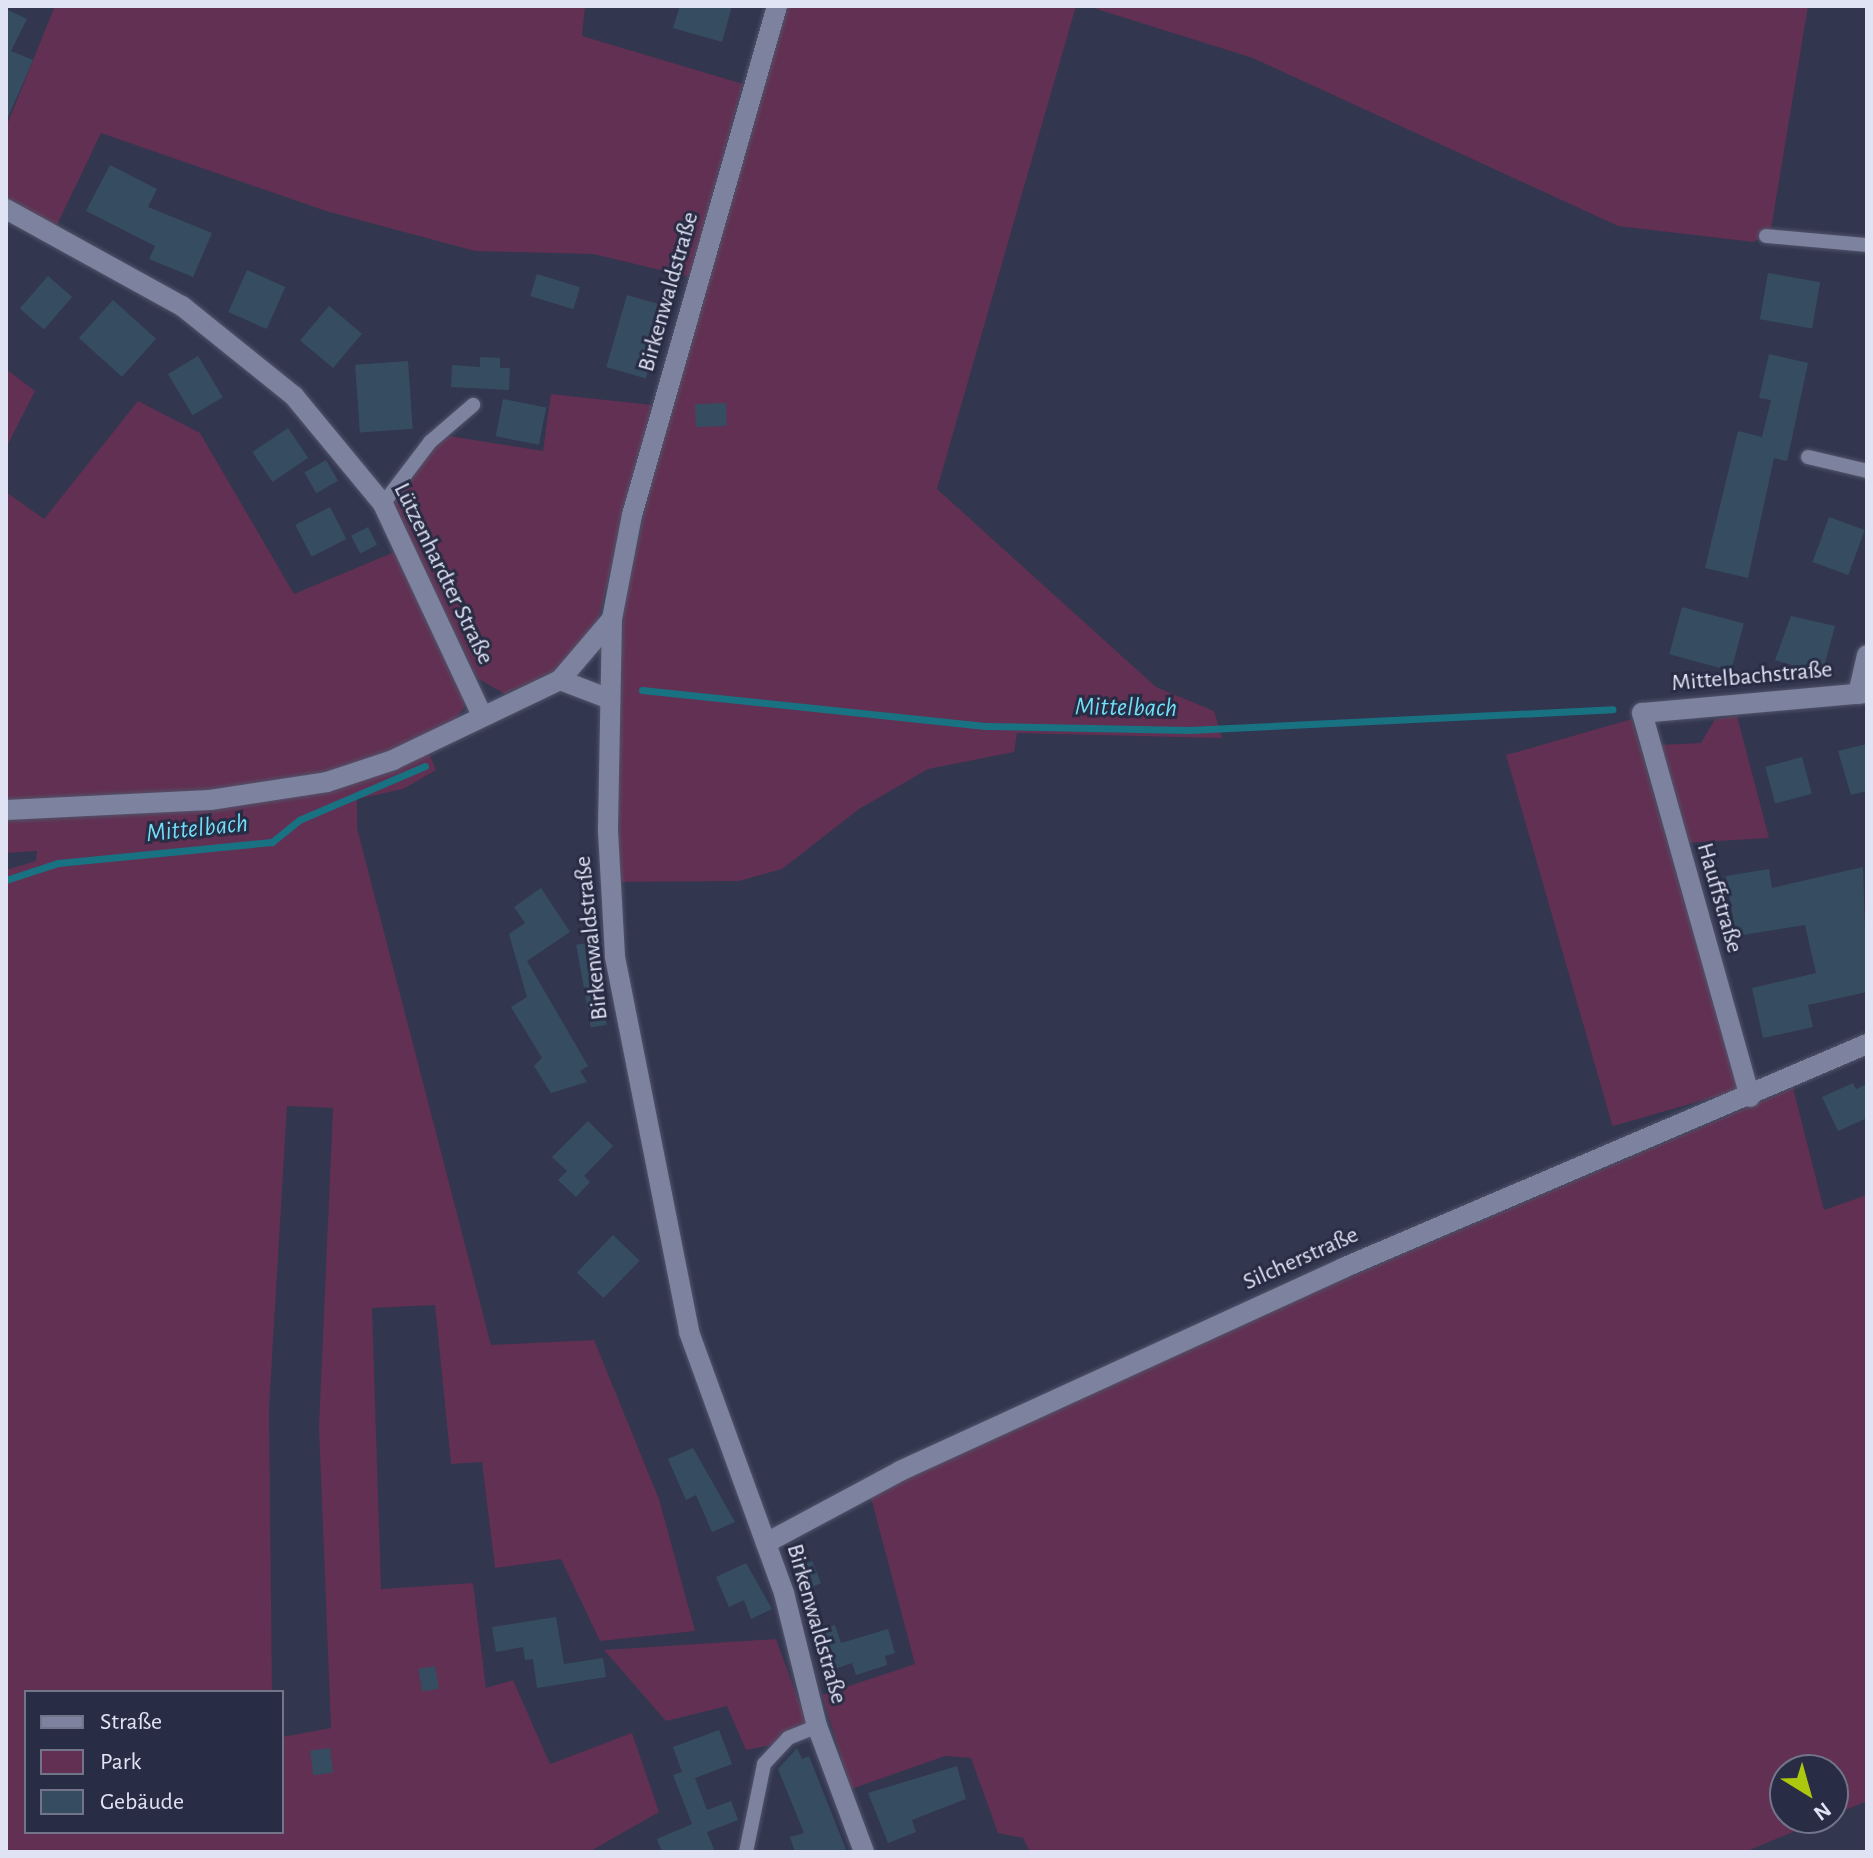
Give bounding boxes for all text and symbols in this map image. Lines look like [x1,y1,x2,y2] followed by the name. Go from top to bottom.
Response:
[632,209,706,375] street label: Birkenwaldstraße
[387,479,499,669] street label: Lützenhardter Straße
[1670,656,1834,698] street label: Mittelbachstraße
[1075,692,1177,724] water label: Mittelbach
[145,808,249,850] water label: Mittelbach
[1690,840,1748,956] street label: Hauffstraße
[569,855,615,1021] street label: Birkenwaldstraße
[1239,1221,1363,1297] street label: Silcherstraße
[779,1541,853,1707] street label: Birkenwaldstraße
[24,1690,284,1834] legend
[100,1710,162,1734] text: Straße
[100,1750,141,1774] text: Park
[1769,1754,1849,1834] north arrow
[100,1790,184,1814] text: Gebäude
[1810,1798,1835,1825] text: N

